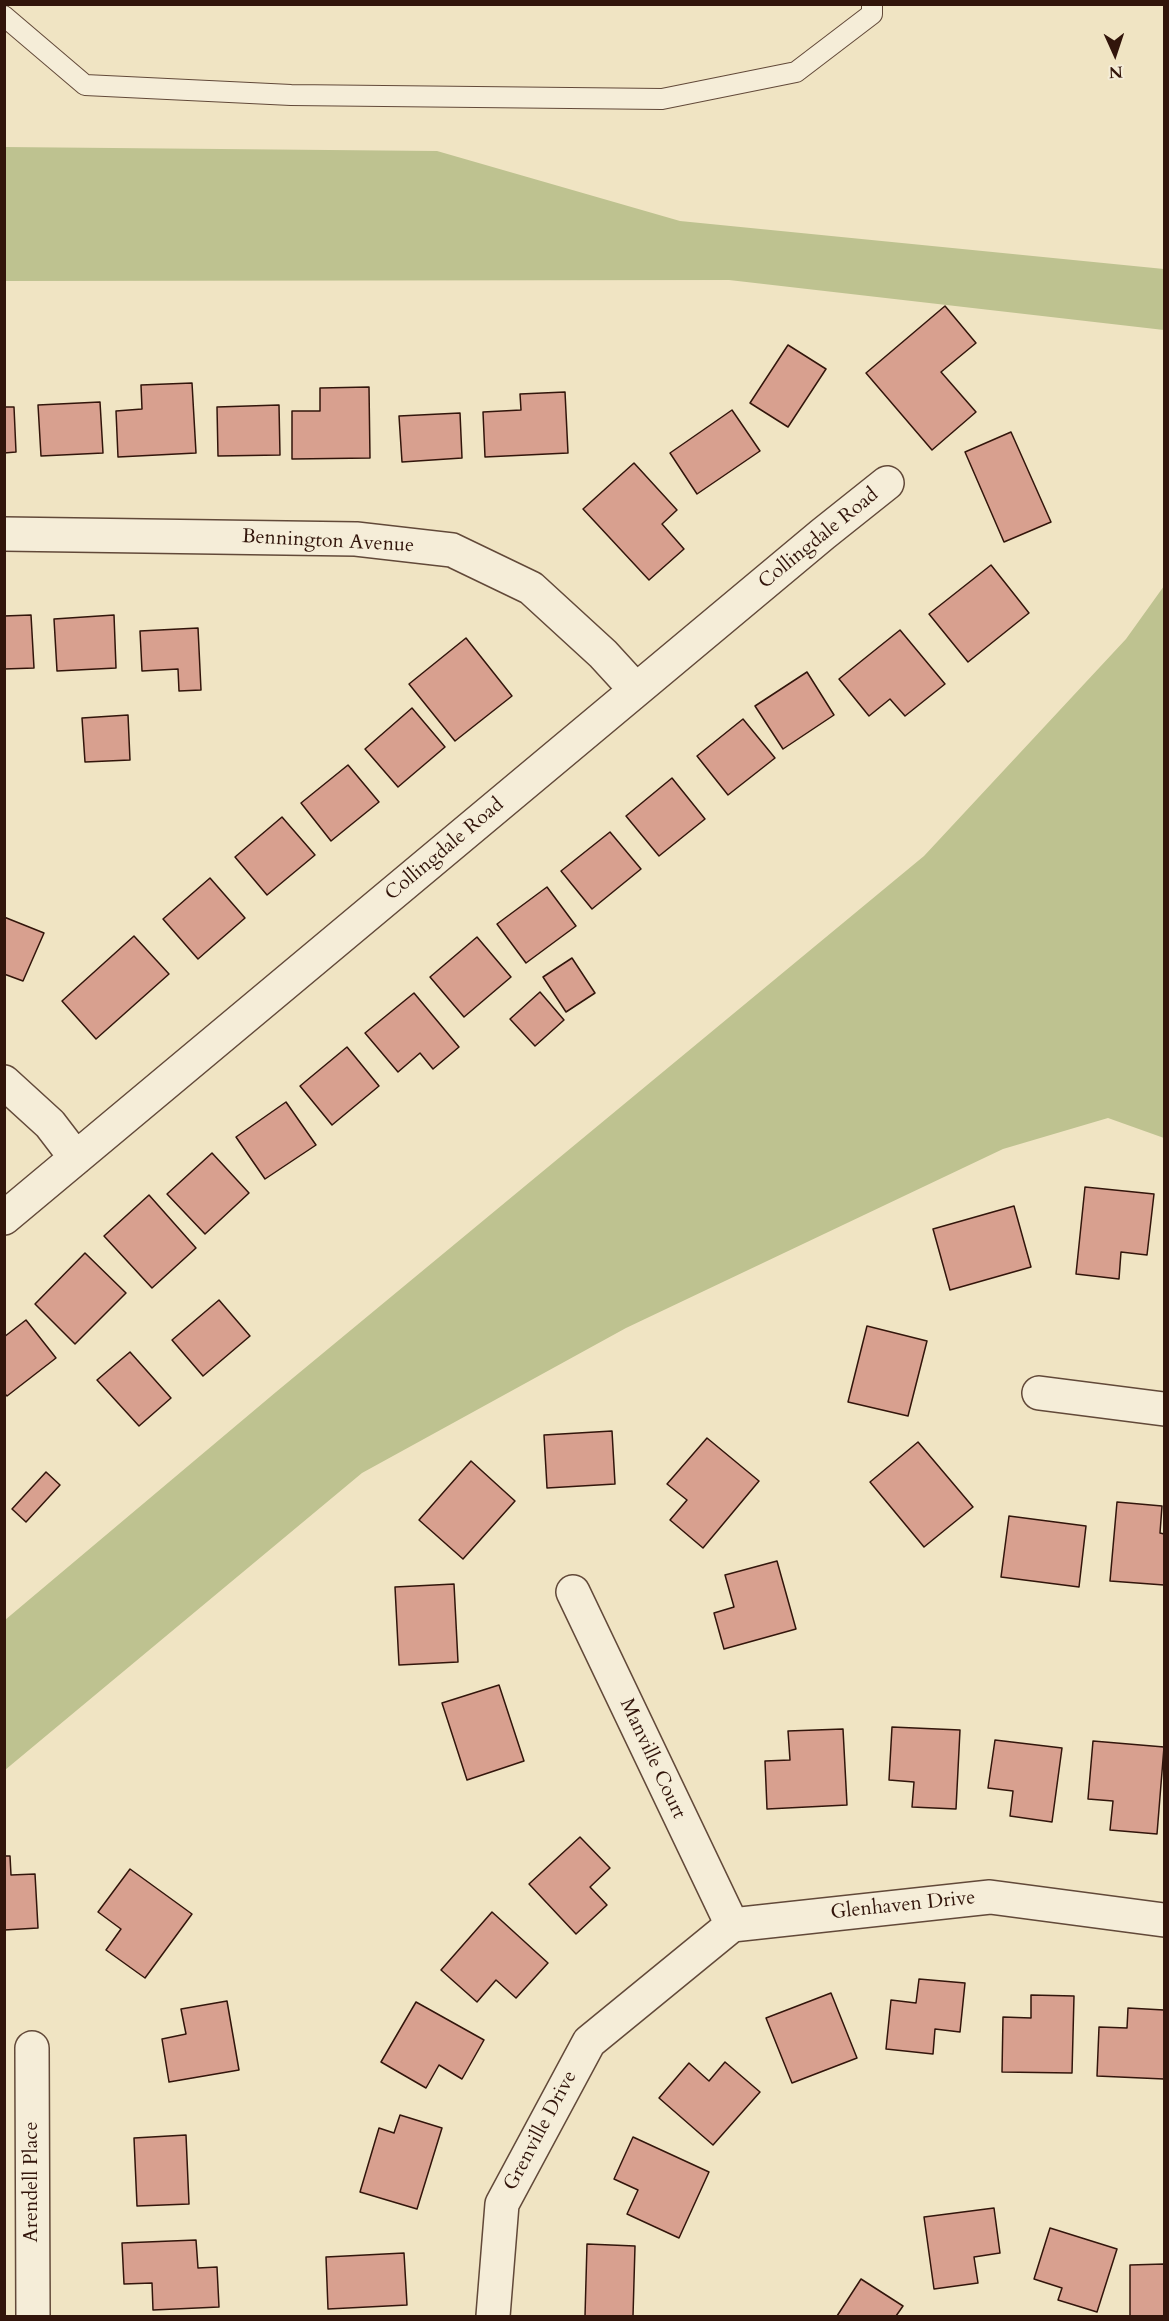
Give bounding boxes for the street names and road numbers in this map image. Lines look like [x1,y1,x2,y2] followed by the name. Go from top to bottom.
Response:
[754,483,884,595] street label: Collingdale Road
[241,526,415,558] street label: Bennington Avenue
[381,793,509,907] street label: Collingdale Road
[614,1695,690,1823] street label: Manville Court
[829,1886,977,1926] street label: Glenhaven Drive
[499,2067,583,2195] street label: Grenville Drive
[20,2121,44,2243] street label: Arendell Place

